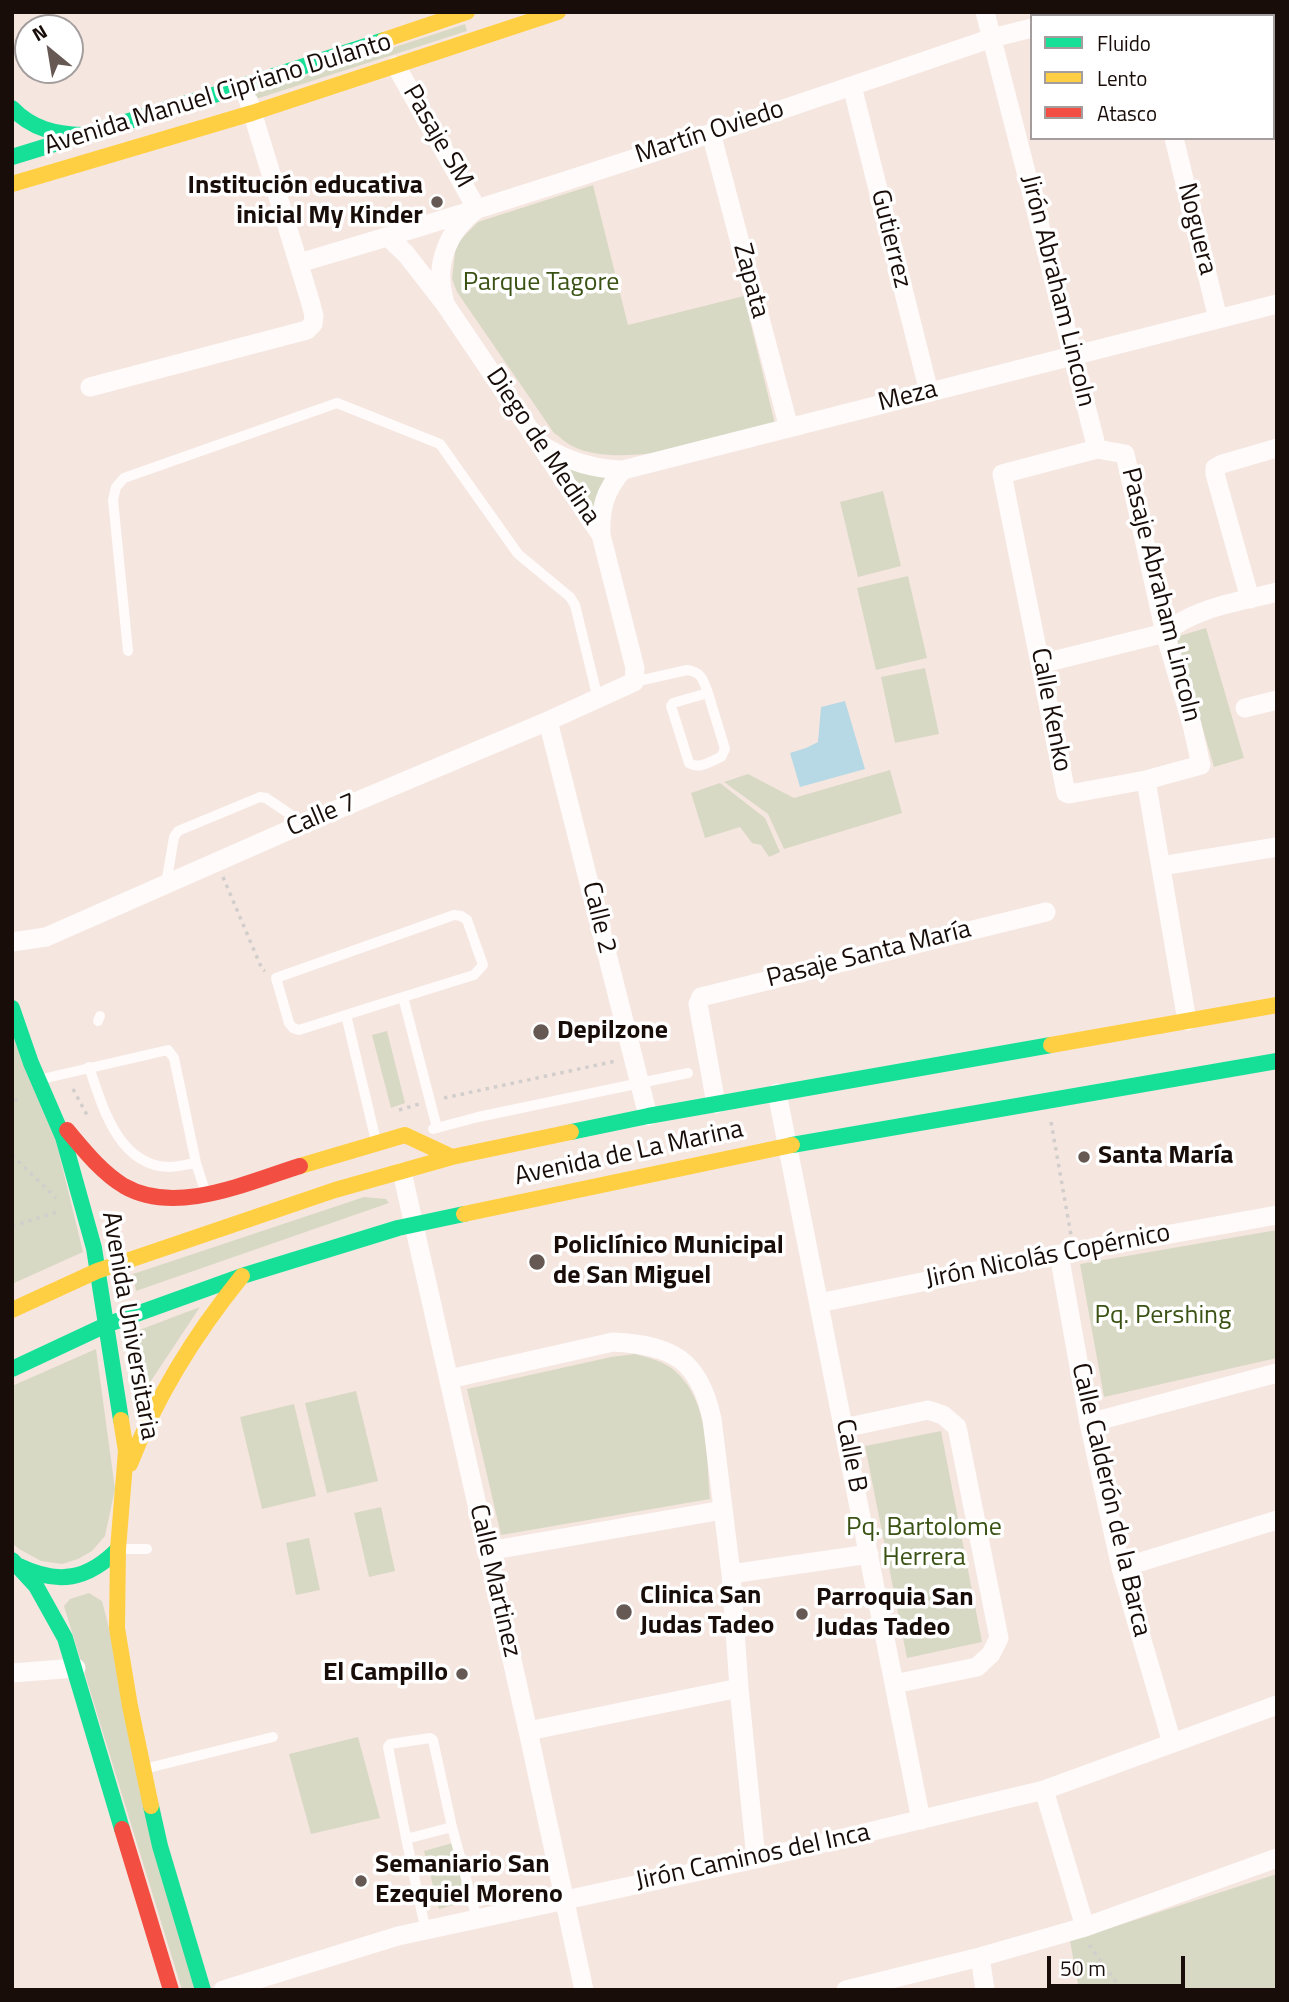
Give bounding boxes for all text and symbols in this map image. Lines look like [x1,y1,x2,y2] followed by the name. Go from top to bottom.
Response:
[14,14,84,84] north arrow
[1030,14,1275,140] legend
[26,16,52,48] text: N
[41,27,395,163] street label: Avenida Manuel Cipriano Dulanto
[1097,27,1151,59] text: Fluido
[1097,62,1147,94] text: Lento
[395,80,479,194] street label: Pasaje SM
[632,94,788,172] street label: Martín Oviedo
[1097,97,1157,129] text: Atasco
[188,171,423,232] place label: Institución educativa inicial My Kinder
[1013,172,1101,410] street label: Jirón Abraham Lincoln
[1170,180,1222,278] street label: Noguera
[863,186,917,292] street label: Gutierrez
[429,194,445,210] marker: Institución educativa inicial My Kinder
[725,240,775,322] street label: Zapata
[463,268,619,300] park label: Parque Tagore
[478,363,606,531] street label: Diego de Medina
[875,375,941,419] street label: Meza
[1113,465,1207,725] street label: Pasaje Abraham Lincoln
[1023,645,1077,775] street label: Calle Kenko
[282,787,362,845] street label: Calle 7
[574,879,622,957] street label: Calle 2
[764,915,974,995] street label: Pasaje Santa María
[557,1016,668,1048] place label: Depilzone
[531,1022,551,1042] marker: Depilzone
[512,1115,746,1193] street label: Avenida de La Marina
[1098,1141,1234,1173] place label: Santa María
[1076,1149,1092,1165] marker: Santa María
[94,1210,164,1442] street label: Avenida Universitaria
[923,1218,1173,1296] street label: Jirón Nicolás Copérnico
[553,1231,784,1292] place label: Policlínico Municipal de San Miguel
[527,1252,547,1272] marker: Policlínico Municipal de San Miguel
[1095,1301,1231,1333] park label: Pq. Pershing
[1063,1360,1157,1640] street label: Calle Calderón de la Barca
[828,1417,872,1495] street label: Calle B
[461,1502,527,1660] street label: Calle Martinez
[846,1513,1002,1574] park label: Pq. Bartolome Herrera
[640,1581,774,1642] place label: Clinica San Judas Tadeo
[816,1583,974,1644] place label: Parroquia San Judas Tadeo
[614,1602,634,1622] marker: Clinica San Judas Tadeo
[794,1606,810,1622] marker: Parroquia San Judas Tadeo
[323,1658,448,1690] place label: El Campillo
[454,1666,470,1682] marker: El Campillo
[633,1818,873,1898] street label: Jirón Caminos del Inca
[375,1850,563,1912] place label: Semaniario San Ezequiel Moreno
[353,1873,369,1889] marker: Semaniario San Ezequiel Moreno
[1051,1942,1189,1986] scale bar
[1060,1952,1106,1984] text: 50 m

